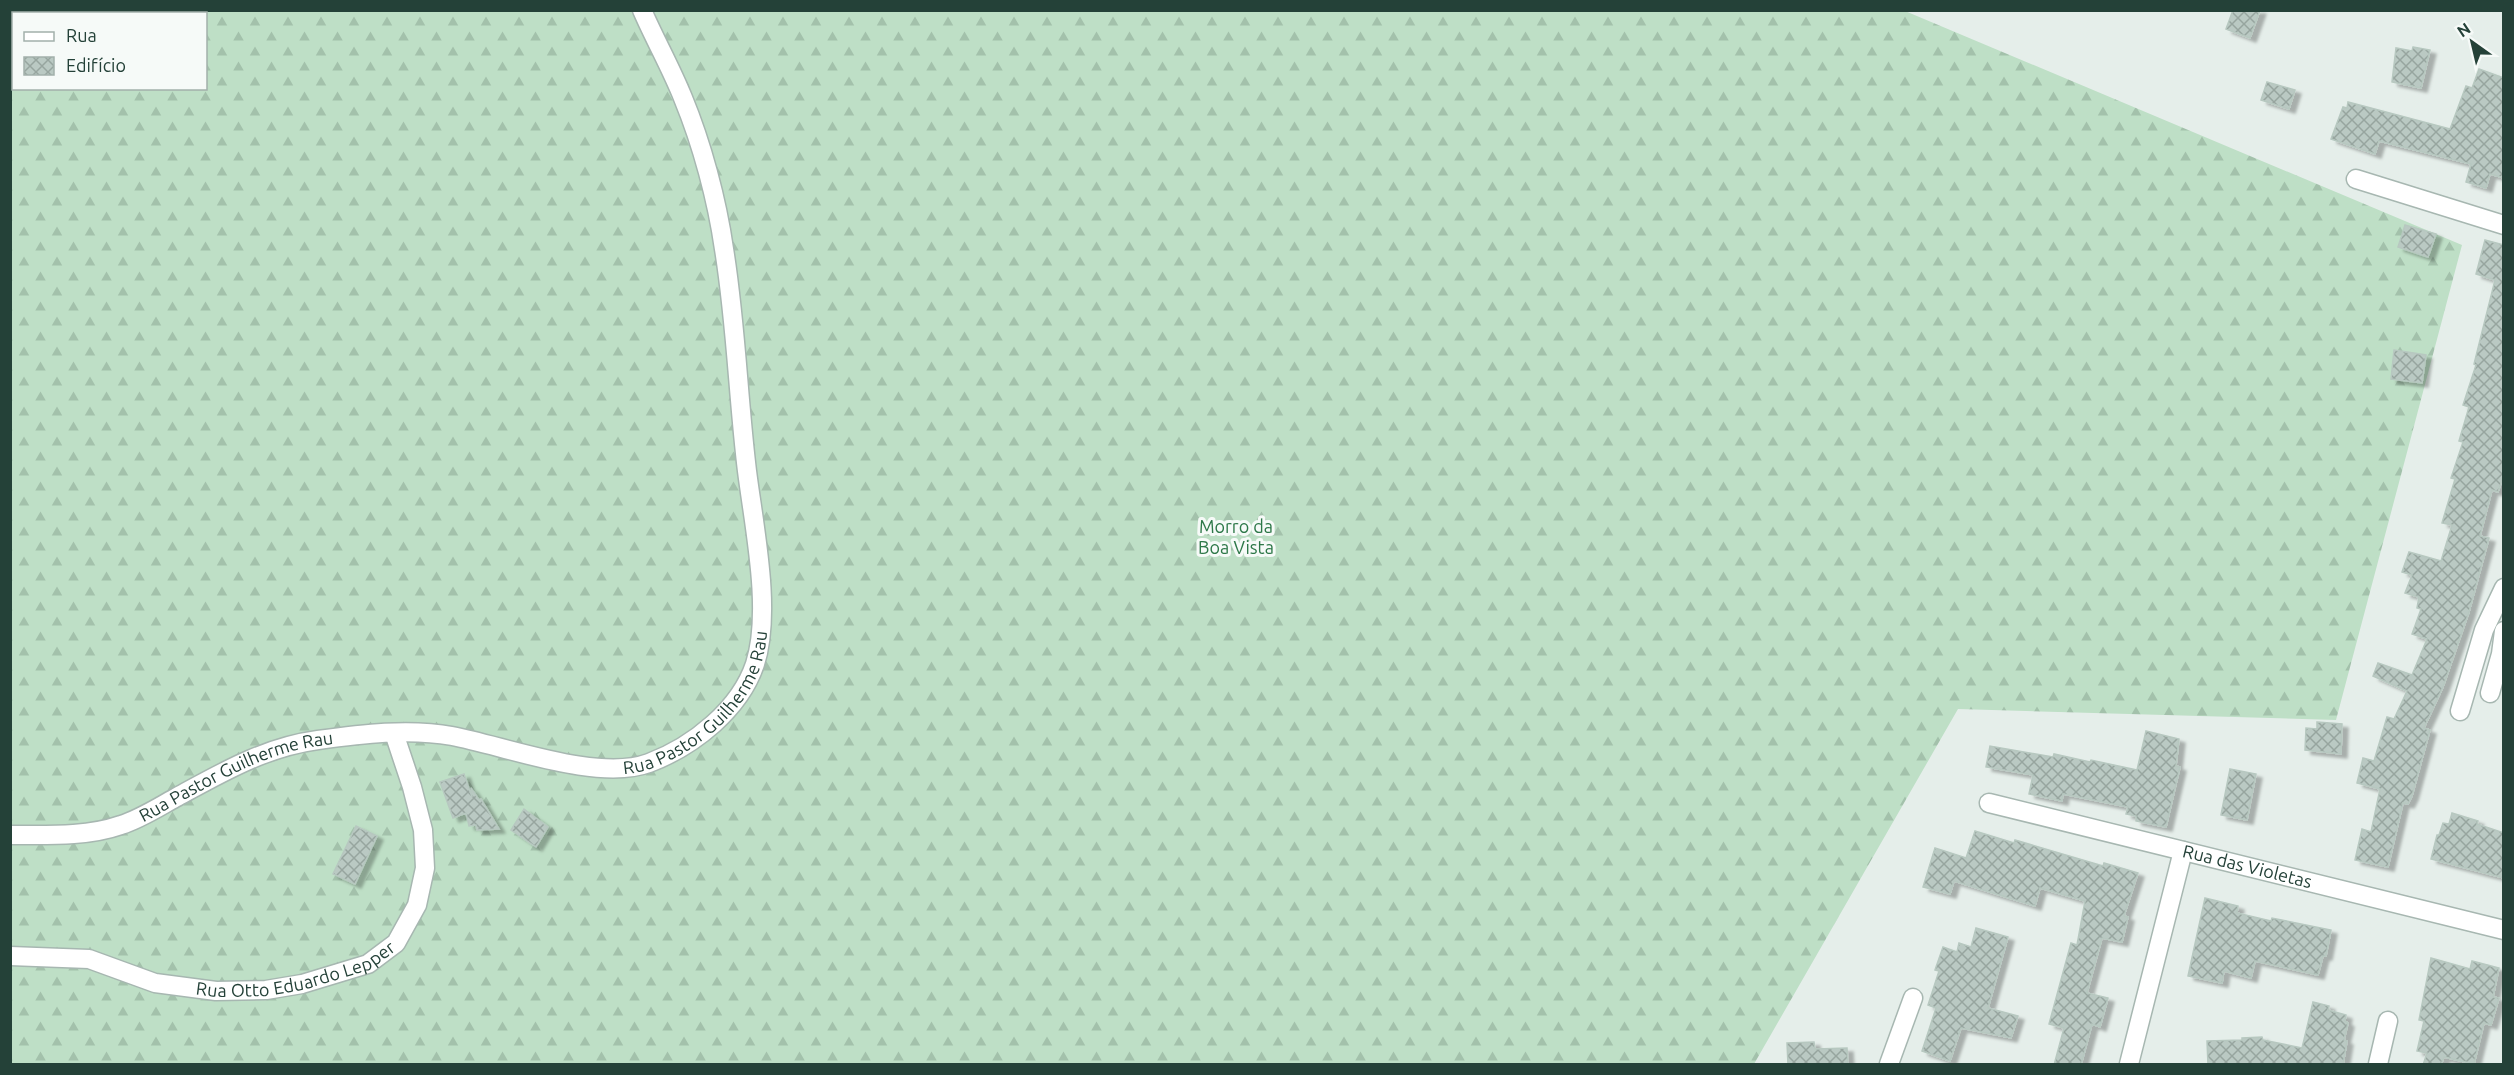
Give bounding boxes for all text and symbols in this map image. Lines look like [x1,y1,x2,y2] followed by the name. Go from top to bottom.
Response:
[12,12,207,90] legend
[2442,12,2502,72] north arrow
[2454,19,2474,40] text: N
[66,25,97,45] text: Rua
[66,55,126,75] text: Edifício
[1198,516,1274,557] park label: Morro da Boa Vista
[622,630,770,777] street label: Rua Pastor Guilherme Rau
[135,727,334,825] street label: Rua Pastor Guilherme Rau
[2181,840,2314,891] street label: Rua das Violetas
[195,936,398,1000] street label: Rua Otto Eduardo Lepper

